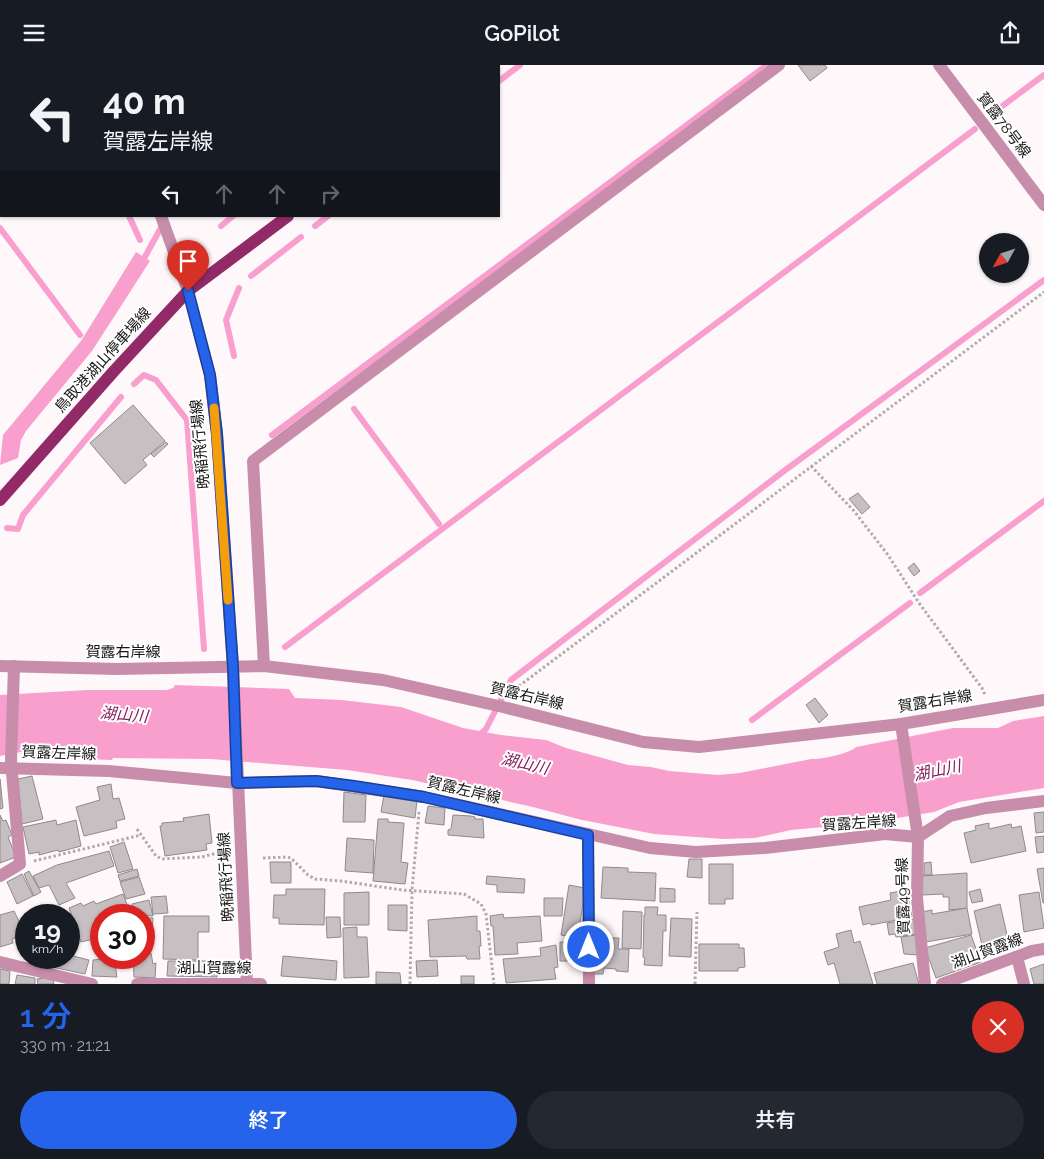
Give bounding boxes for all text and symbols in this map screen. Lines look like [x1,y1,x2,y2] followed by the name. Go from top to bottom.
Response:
[20,19,48,47] icon: menu
[996,19,1024,47] icon: share
[484,20,560,46] text: GoPilot
[103,81,185,122] text: 40 m
[20,85,85,150] icon: left
[974,89,1034,161] street label: 賀露78号線
[103,128,213,154] text: 賀露左岸線
[157,180,185,208] icon: left
[210,180,238,208] icon: ahead
[263,180,291,208] icon: ahead
[316,180,344,208] icon: right
[979,233,1029,283] north arrow
[979,233,1029,283] map controls
[167,240,209,291] pin
[174,247,202,275] icon: arrive
[51,304,155,416] street label: 鳥取港湖山停車場線
[187,398,213,490] street label: 晩稲飛行場線
[85,643,161,661] street label: 賀露右岸線
[488,679,566,713] street label: 賀露右岸線
[897,686,973,716] street label: 賀露右岸線
[99,703,151,726] water label: 湖山川
[21,743,97,763] street label: 賀露左岸線
[499,749,552,779] water label: 湖山川
[912,756,965,785] water label: 湖山川
[425,773,503,807] street label: 賀露左岸線
[821,811,897,835] street label: 賀露左岸線
[215,832,237,922] street label: 晩稲飛行場線
[893,857,913,935] street label: 賀露49号線
[90,904,155,969] speed limit sign: 30
[34,915,61,945] text: 19
[562,920,614,972] position arrow
[949,930,1025,972] street label: 湖山賀露線
[32,942,63,956] text: km/h
[176,959,252,977] street label: 湖山賀露線
[20,999,72,1034] text: 1 分
[972,1001,1024,1053] button: close
[20,1036,110,1055] text: 330 m · 21:21
[20,1091,517,1149] button: 終了
[527,1091,1024,1149] button: 共有

